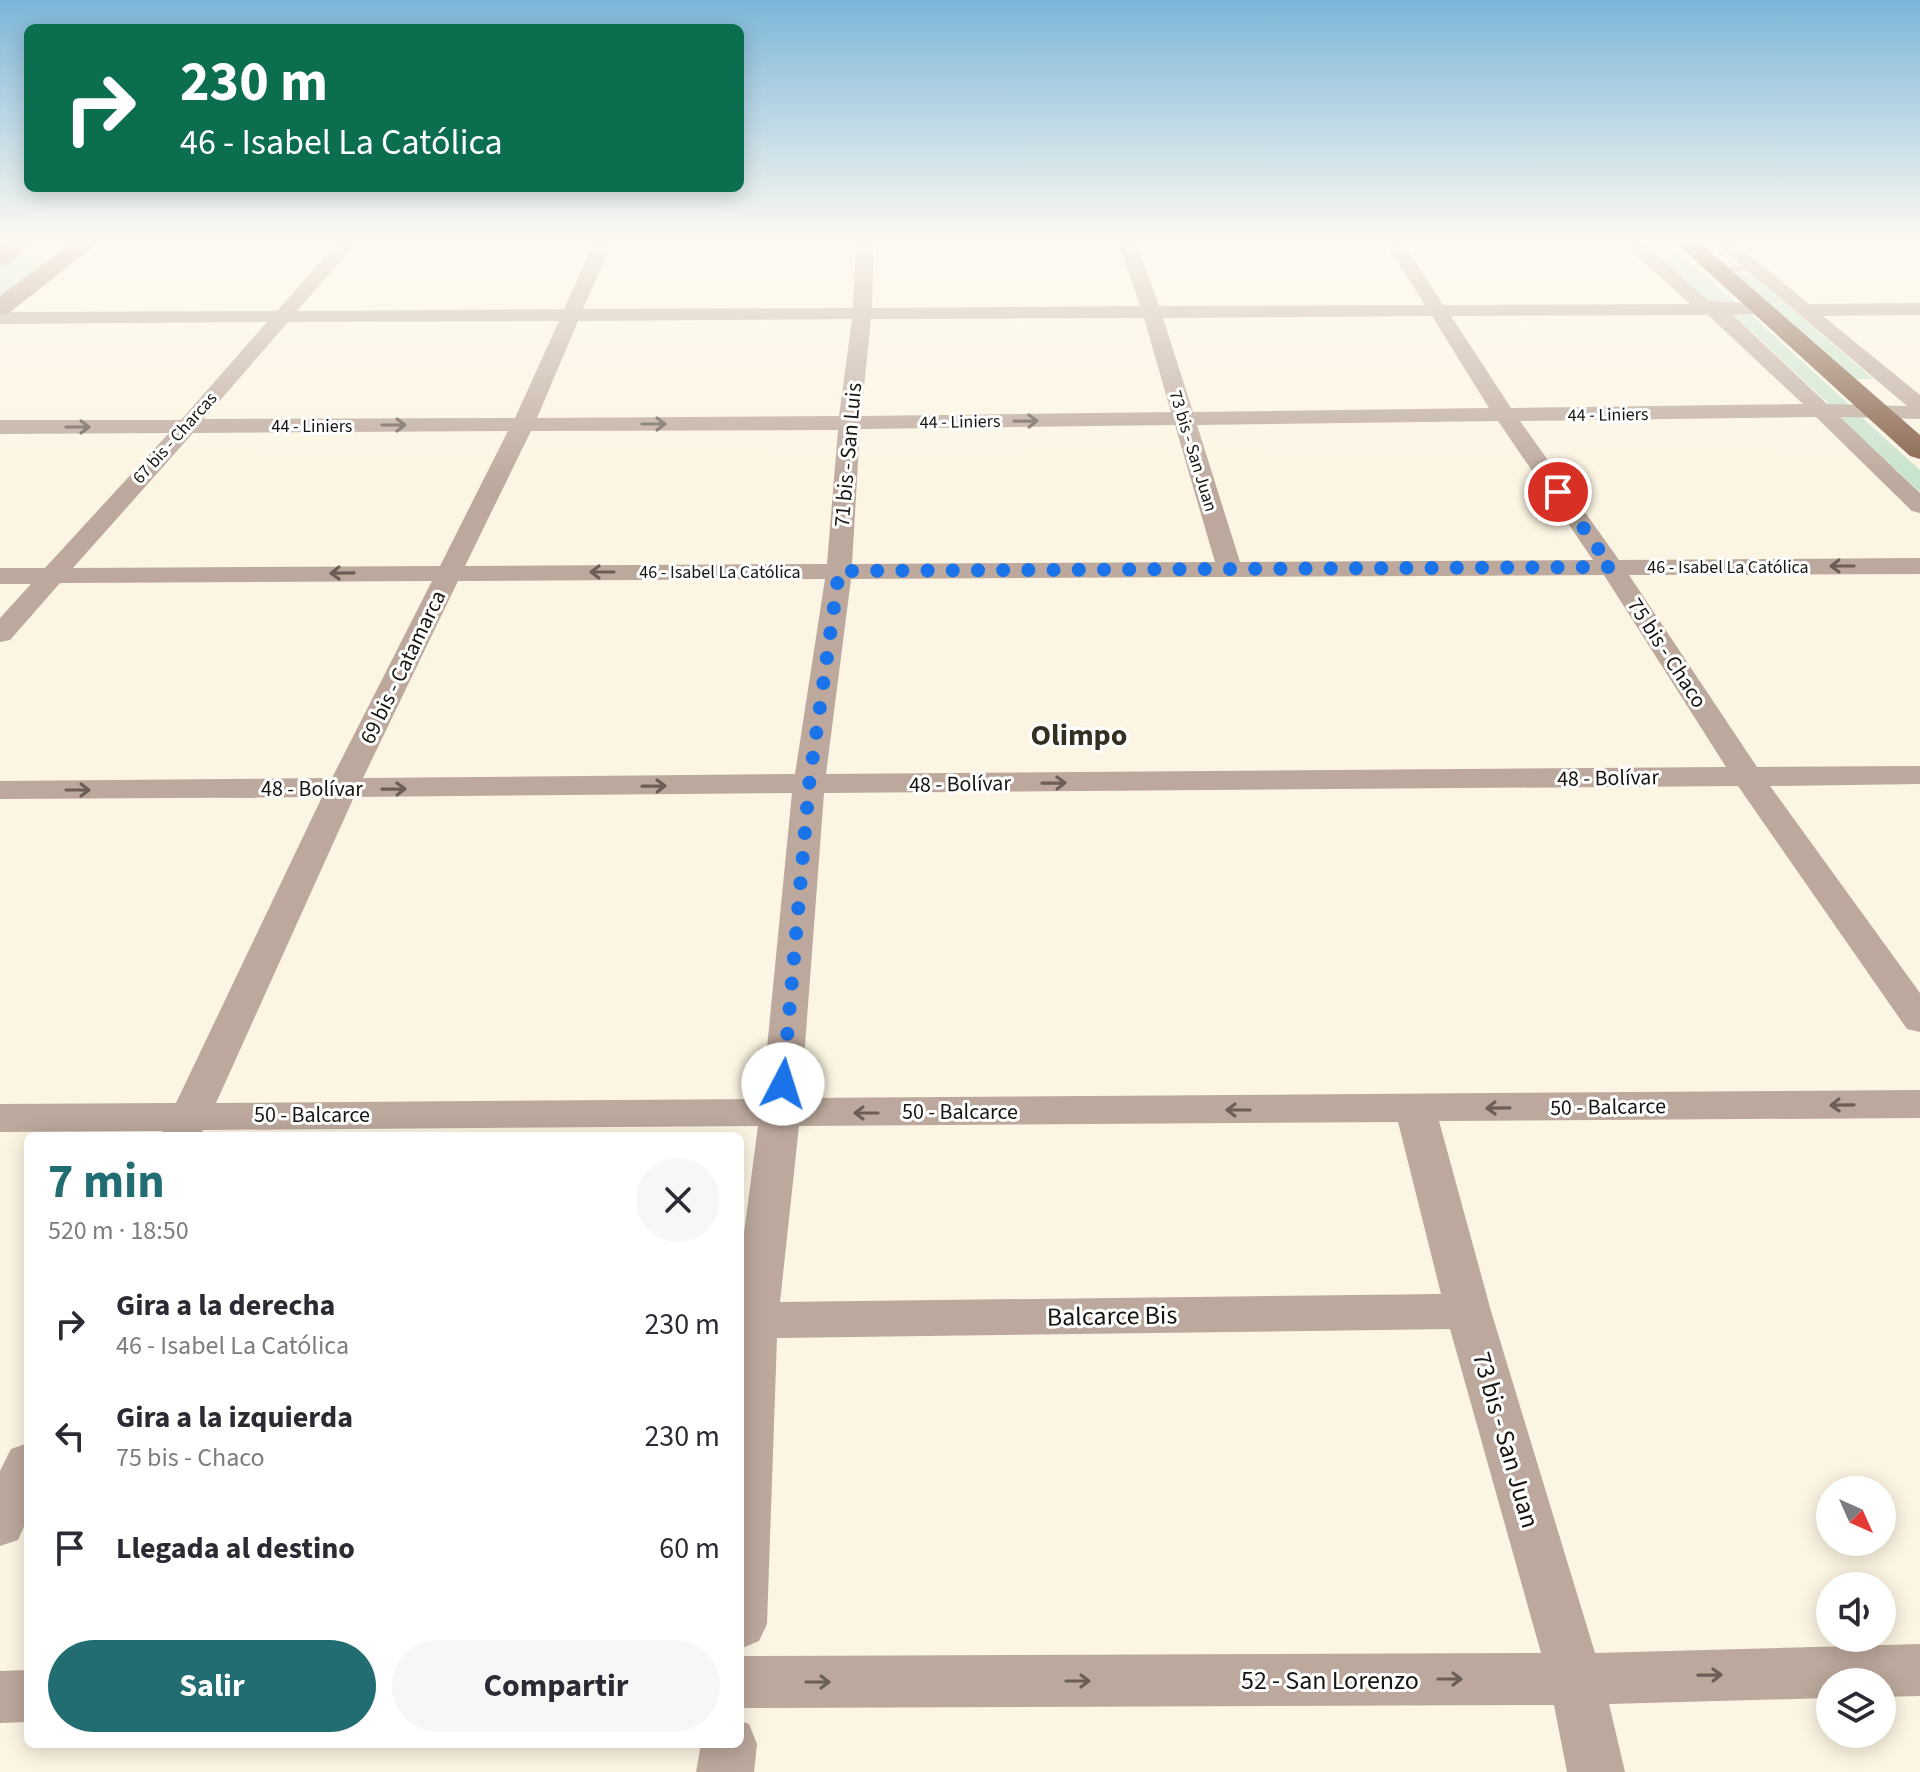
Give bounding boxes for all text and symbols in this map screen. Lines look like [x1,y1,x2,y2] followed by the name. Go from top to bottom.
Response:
[180,43,328,122] text: 230 m
[48,56,152,160] icon: right
[180,117,503,168] text: 46 - Isabel La Católica
[826,381,870,529] street label: 71 bis - San Luis
[127,387,223,489] street label: 67 bis - Charcas
[1163,387,1223,515] street label: 73 bis - San Juan
[1567,402,1649,428] street label: 44 - Liniers
[919,409,1001,435] street label: 44 - Liniers
[1012,413,1039,429] one-way arrow
[272,414,352,439] street label: 44 - Liniers
[640,416,667,432] one-way arrow
[380,417,407,433] one-way arrow
[64,419,91,435] one-way arrow
[1524,458,1592,526] pin
[1536,470,1580,514] icon: arrive
[1647,555,1809,580] street label: 46 - Isabel La Católica
[1829,558,1856,574] one-way arrow
[639,560,801,585] street label: 46 - Isabel La Católica
[589,564,616,580] one-way arrow
[329,565,356,581] one-way arrow
[352,585,454,749] street label: 69 bis - Catamarca
[1619,592,1715,714] street label: 75 bis - Chaco
[1031,714,1127,757] district label: Olimpo
[1557,761,1660,795] street label: 48 - Bolívar
[909,767,1012,801] street label: 48 - Bolívar
[261,773,363,805] street label: 48 - Bolívar
[1040,775,1067,791] one-way arrow
[640,779,667,794] one-way arrow
[380,781,407,797] one-way arrow
[64,782,91,798] one-way arrow
[741,1042,825,1126] position arrow
[1550,1090,1666,1124] street label: 50 - Balcarce
[902,1096,1018,1128] street label: 50 - Balcarce
[1829,1097,1856,1112] one-way arrow
[254,1099,370,1131] street label: 50 - Balcarce
[1485,1100,1512,1116] one-way arrow
[1225,1102,1252,1118] one-way arrow
[853,1105,880,1121] one-way arrow
[48,1148,165,1216] text: 7 min
[636,1158,720,1242] button: close
[48,1212,189,1249] text: 520 m · 18:50
[116,1284,335,1327] text: Gira a la derecha
[1046,1296,1178,1336] street label: Balcarce Bis
[48,1302,92,1346] icon: right
[644,1303,720,1346] text: 230 m
[116,1327,349,1364] text: 46 - Isabel La Católica
[1463,1348,1549,1532] street label: 73 bis - San Juan
[116,1396,353,1439] text: Gira a la izquierda
[48,1414,92,1458] icon: left
[644,1415,720,1458] text: 230 m
[116,1439,265,1476] text: 75 bis - Chaco
[1816,1476,1896,1556] north arrow
[1816,1476,1896,1748] map controls
[48,1526,92,1570] icon: arrive
[116,1527,355,1570] text: Llegada al destino
[659,1527,720,1570] text: 60 m
[1816,1572,1896,1652] button: sound
[48,1640,376,1732] button: Salir
[392,1640,720,1732] button: Compartir
[1241,1662,1419,1699] street label: 52 - San Lorenzo
[1696,1667,1723,1683] one-way arrow
[1816,1668,1896,1748] button: layers
[1436,1671,1463,1687] one-way arrow
[1064,1673,1091,1689] one-way arrow
[804,1674,831,1690] one-way arrow

